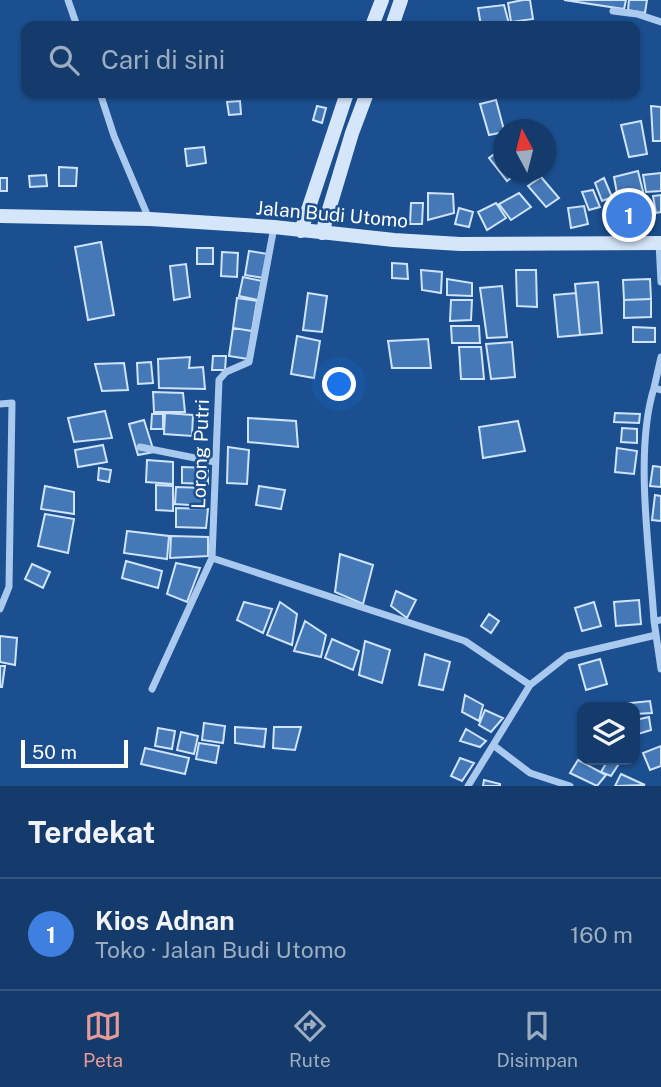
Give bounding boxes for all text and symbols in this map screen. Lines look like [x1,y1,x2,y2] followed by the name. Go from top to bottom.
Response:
[21,21,640,98] search box
[45,41,83,79] icon: search
[101,44,225,75] text: Cari di sini
[493,119,556,182] north arrow
[606,189,652,241] pin: 1
[255,196,409,232] street label: Jalan Budi Utomo
[322,367,356,401] your location
[187,399,213,509] street label: Lorong Putri
[577,702,640,765] map controls
[577,702,640,765] button: layers
[21,737,128,769] scale bar
[32,741,77,763] text: 50 m
[28,814,155,850] text: Terdekat
[95,905,235,936] text: Kios Adnan
[46,921,56,948] text: 1
[570,921,633,948] text: 160 m
[95,936,347,963] text: Toko · Jalan Budi Utomo
[83,1007,123,1071] tab: Peta
[289,1007,331,1071] tab: Rute
[497,1007,578,1071] tab: Disimpan

